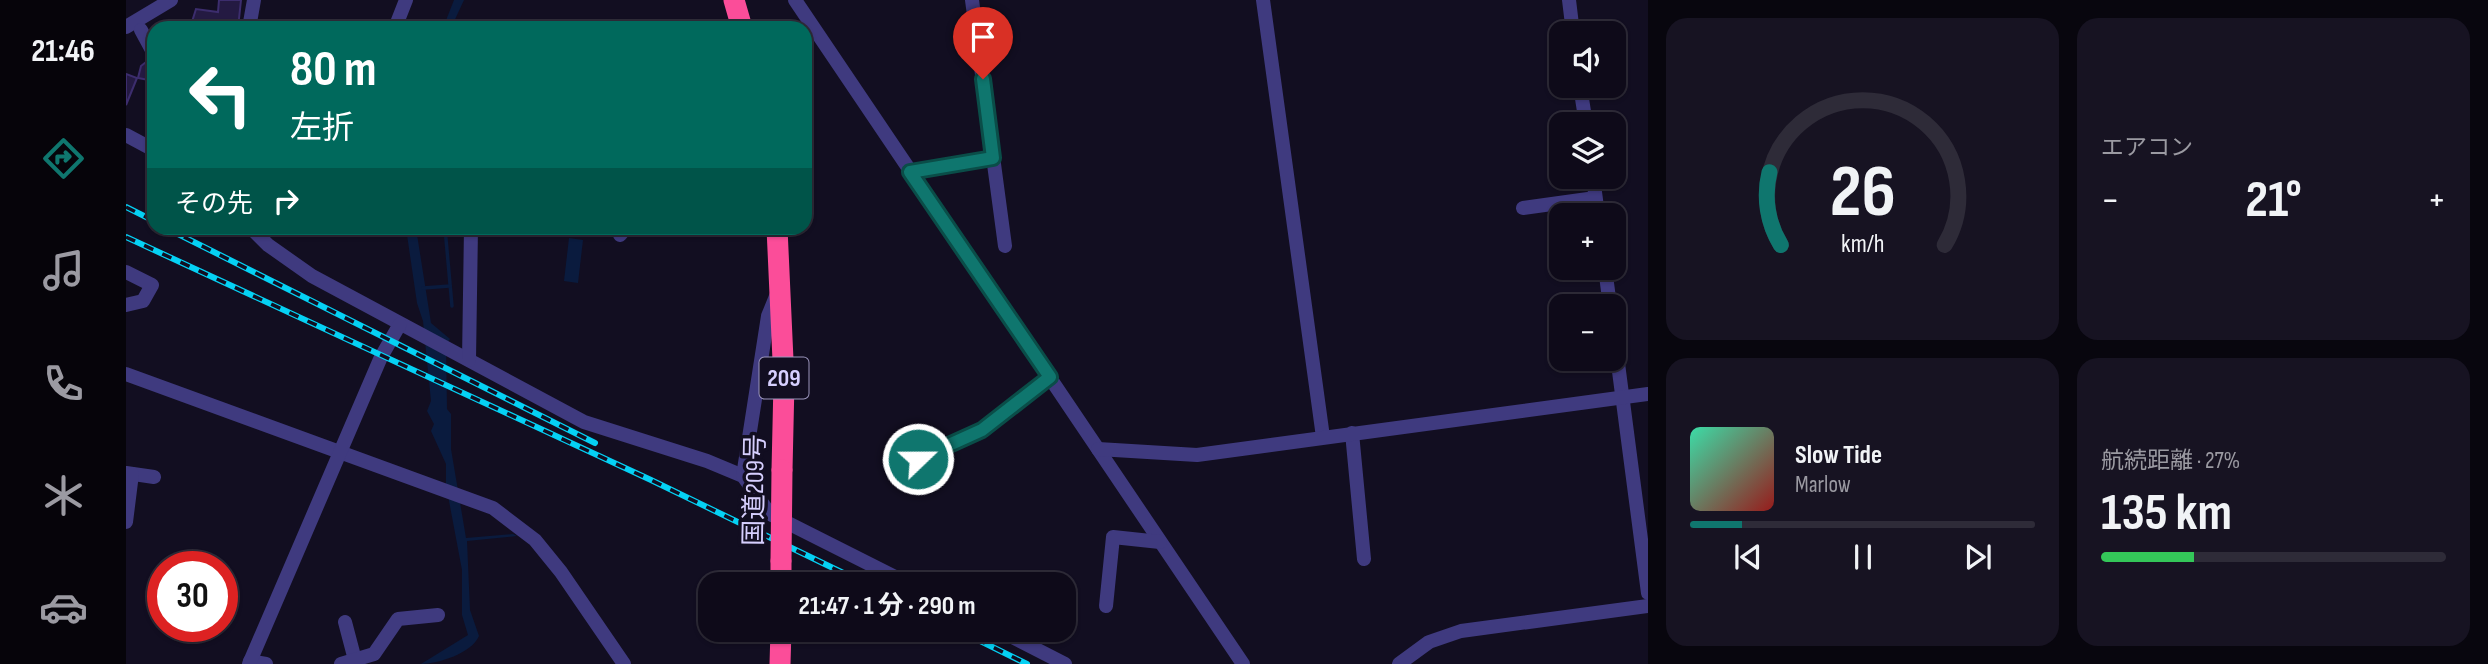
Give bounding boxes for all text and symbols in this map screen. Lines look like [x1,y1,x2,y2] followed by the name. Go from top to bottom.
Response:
[953,7,1013,79] pin
[964,18,1002,56] icon: arrive
[1549,21,1626,371] map controls
[1549,21,1626,98] button: sound
[31,32,95,71] text: 21:46
[290,41,377,100] text: 80 m
[175,49,266,140] icon: left
[290,109,354,148] text: 左折
[1549,112,1626,189] button: layers
[39,134,88,183] icon: directions
[2101,134,2193,162] text: エアコン
[1829,149,1896,237] text: 26
[2245,169,2302,232] text: 21°
[2101,178,2120,223] text: −
[2427,178,2446,223] text: +
[267,182,305,220] icon: right
[175,189,253,220] text: その先
[1549,203,1626,280] button: +
[1841,229,1884,260] text: km/h
[39,246,88,295] icon: music
[1549,294,1626,371] button: −
[760,358,808,398] road number: 209
[39,359,88,408] icon: phone
[881,422,955,496] position arrow
[739,434,772,546] street label: 国道209号
[1795,440,1882,471] text: Slow Tide
[2101,447,2240,475] text: 航続距離 · 27%
[39,471,88,520] icon: climate
[1795,471,1851,499] text: Marlow
[2101,482,2232,545] text: 135 km
[1729,538,1767,576] icon: previous
[1844,538,1882,576] icon: pause
[1959,538,1997,576] icon: next
[147,551,238,642] speed limit sign: 30
[39,583,88,632] icon: car
[799,591,975,622] text: 21:47 · 1 分 · 290 m

